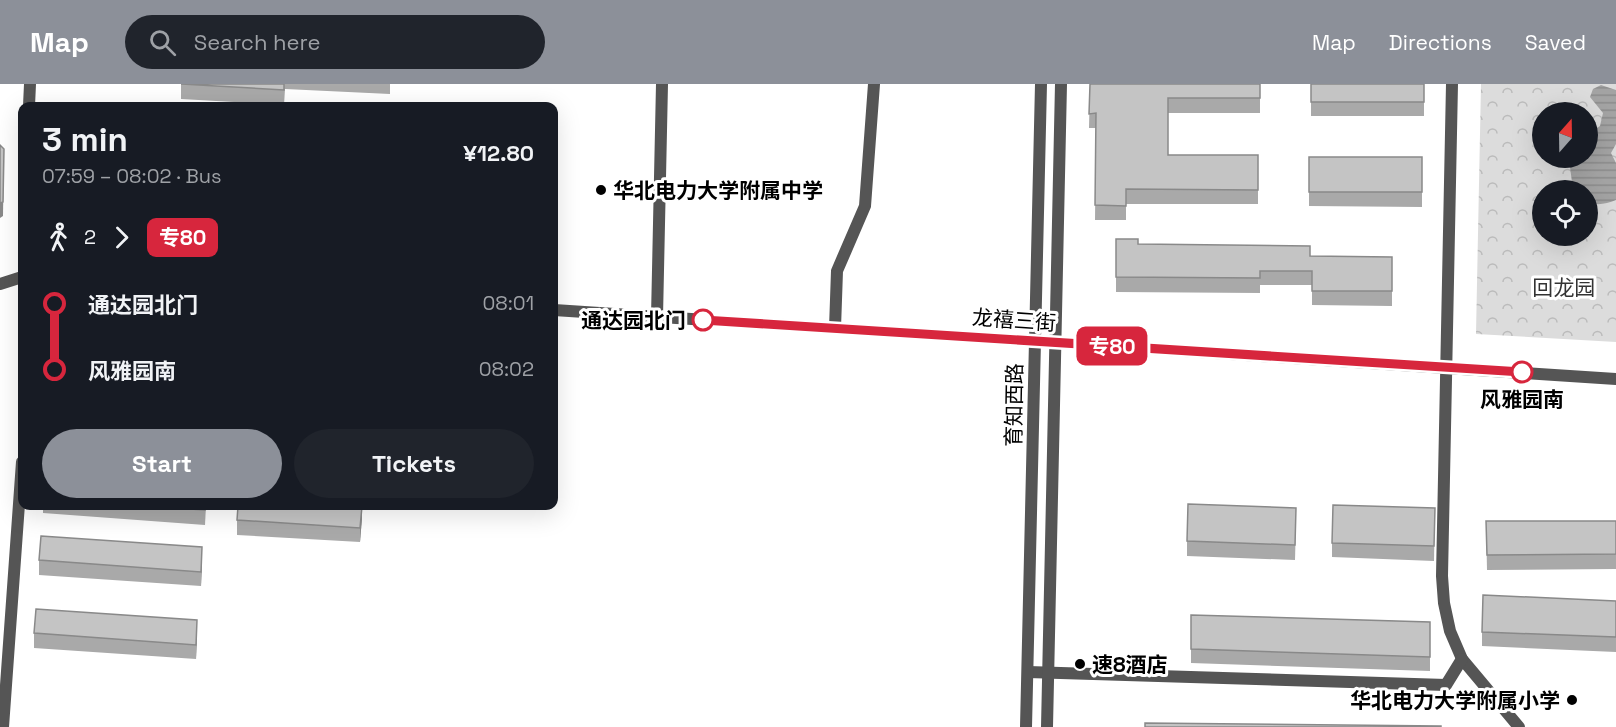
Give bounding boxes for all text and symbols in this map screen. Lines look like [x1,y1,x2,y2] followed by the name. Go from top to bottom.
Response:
[125,15,545,69] search box
[30,24,89,60] text: Map
[146,26,179,59] icon: search
[194,28,321,56] text: Search here
[1312,29,1356,56] text: Map
[1389,29,1492,56] text: Directions
[1525,29,1586,56] text: Saved
[1532,102,1598,168] north arrow
[1532,102,1598,246] map controls
[42,119,128,161] text: 3 min
[463,139,534,167] text: ¥12.80
[42,163,222,189] text: 07:59 – 08:02 · Bus
[613,177,823,204] place label: 华北电力大学附属中学
[1532,180,1598,246] button: locate
[594,183,608,197] marker: 华北电力大学附属中学
[42,221,75,254] icon: walk
[105,221,138,254] icon: forward
[84,224,96,250] text: 2
[159,224,206,251] text: 专80
[1533,274,1596,301] park label: 回龙园
[482,290,534,316] text: 08:01
[88,291,198,319] text: 通达园北门
[971,304,1057,336] street label: 龙禧三街
[581,307,686,334] place label: 通达园北门
[692,309,714,331] marker: 通达园北门
[1078,326,1146,366] line badge: 专80
[1088,333,1136,360] text: 专80
[479,356,534,382] text: 08:02
[88,357,176,385] text: 风雅园南
[1511,361,1533,383] marker: 风雅园南
[1000,363,1028,447] street label: 育知西路
[1480,386,1564,413] place label: 风雅园南
[42,429,282,498] button: Start
[294,429,534,498] button: Tickets
[1092,651,1168,678] place label: 速8酒店
[1073,657,1087,671] marker: 速8酒店
[1350,687,1560,714] place label: 华北电力大学附属小学
[1565,693,1579,707] marker: 华北电力大学附属小学

